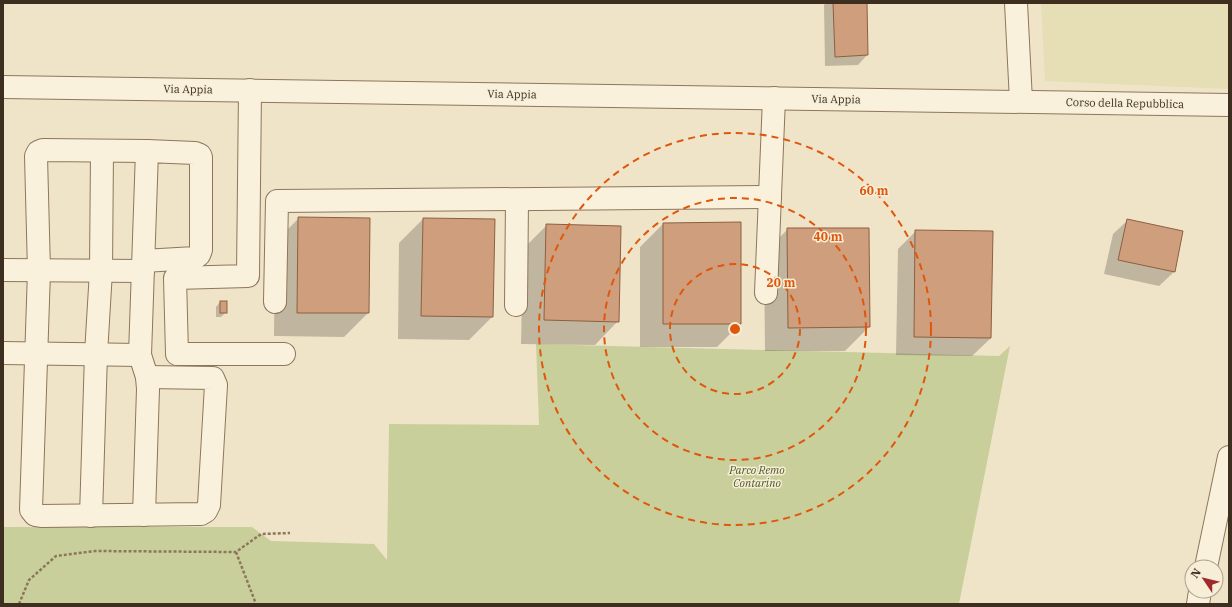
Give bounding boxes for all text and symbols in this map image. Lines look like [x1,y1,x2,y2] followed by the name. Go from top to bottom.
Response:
[163,82,213,96] street label: Via Appia
[487,87,537,101] street label: Via Appia
[811,92,861,106] street label: Via Appia
[1066,95,1184,111] street label: Corso della Repubblica
[860,183,889,198] text: 60 m
[814,229,843,244] text: 40 m
[767,275,796,290] text: 20 m
[728,322,742,336] centre of rings
[728,463,785,490] park label: Parco Remo Contarino
[1184,559,1224,599] north arrow
[1188,565,1204,581] text: N

